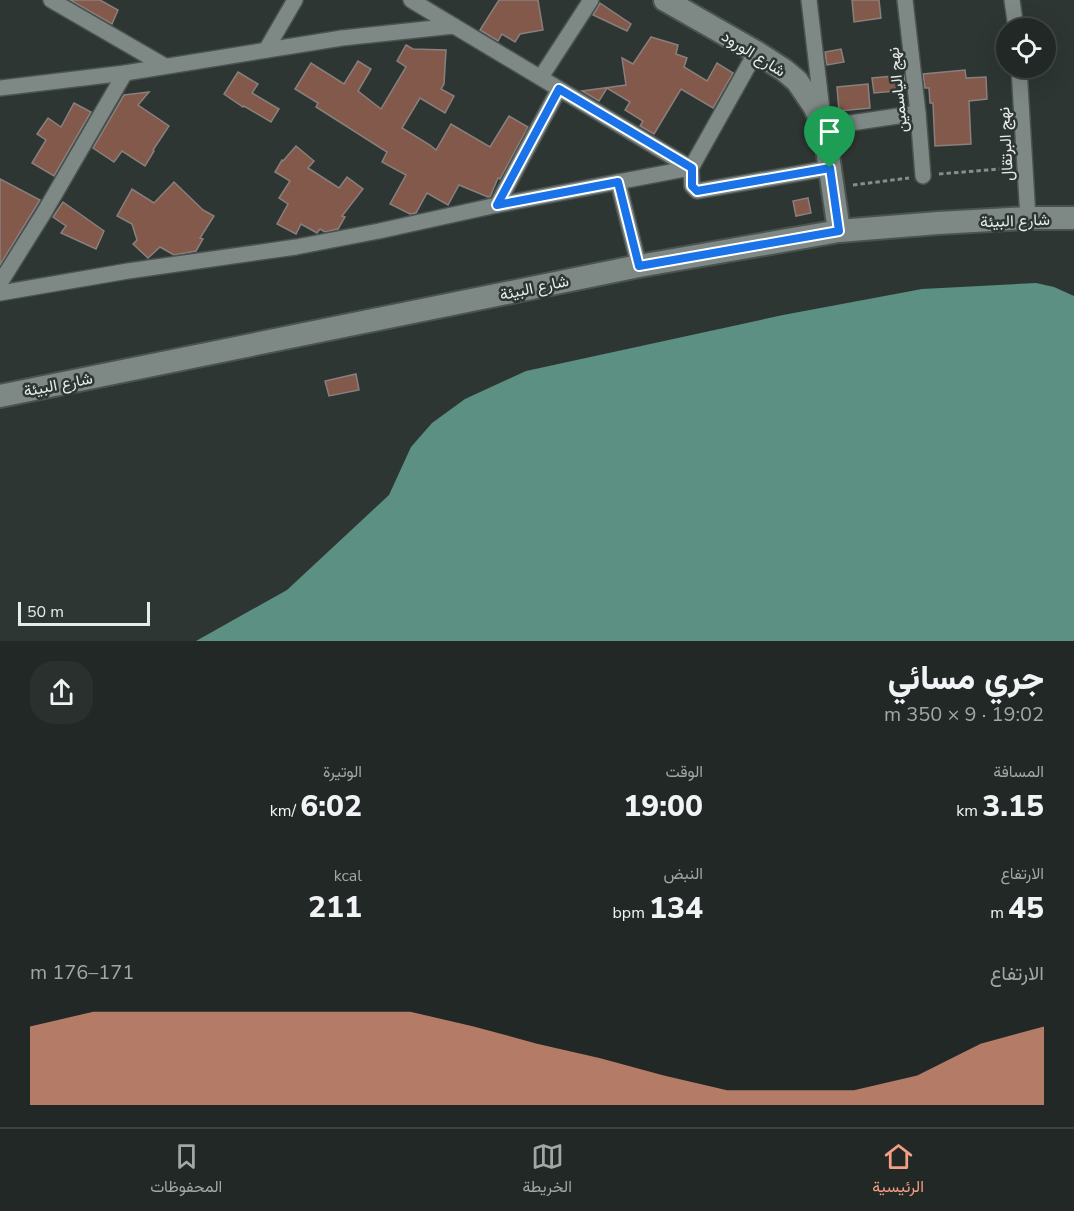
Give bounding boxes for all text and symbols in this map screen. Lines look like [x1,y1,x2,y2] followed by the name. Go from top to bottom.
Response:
[996,18,1056,78] map controls
[996,18,1056,78] button: locate
[717,26,790,82] street label: شارع الورود
[883,46,913,134] street label: نهج الياسمين
[804,106,855,168] pin
[993,106,1019,182] street label: نهج البرتقال
[813,115,846,148] icon: arrive
[980,209,1050,233] street label: شارع البيئة
[498,270,571,306] street label: شارع البيئة
[22,368,95,402] street label: شارع البيئة
[18,599,150,626] scale bar
[27,601,64,623] text: 50 m
[888,656,1044,701] text: جري مسائي
[30,661,93,724] button: share
[884,701,1044,728] text: 19:02 · 9 × 350 m
[323,761,362,783] text: الوتيرة
[665,761,703,783] text: الوقت
[993,761,1044,783] text: المسافة
[300,786,362,827] text: 6:02
[623,786,703,827] text: 19:00
[982,786,1044,827] text: 3.15
[270,800,300,822] text: /km
[956,800,982,822] text: km
[663,863,703,885] text: النبض
[1001,863,1044,885] text: الارتفاع
[334,865,362,887] text: kcal
[308,887,362,928] text: 211
[649,888,703,929] text: 134
[1008,888,1044,929] text: 45
[613,902,649,924] text: bpm
[990,902,1008,924] text: m
[30,959,134,986] text: 171–176 m
[990,960,1044,987] text: الارتفاع
[150,1140,222,1201] tab: المحفوظات
[522,1140,572,1201] tab: الخريطة
[872,1140,924,1201] tab: الرئيسية

